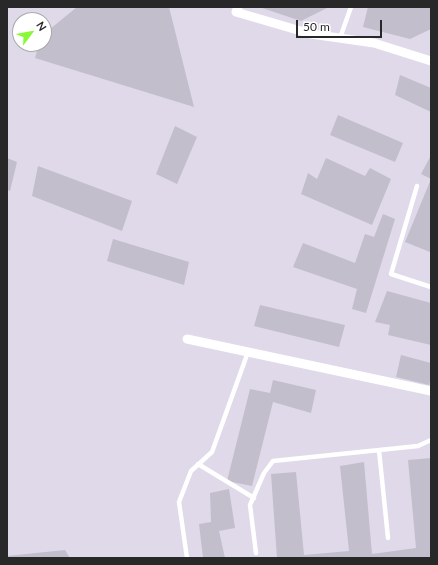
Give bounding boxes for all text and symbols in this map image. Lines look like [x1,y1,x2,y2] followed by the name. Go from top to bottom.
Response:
[12,12,52,52] north arrow
[298,12,384,38] scale bar
[34,19,50,33] text: N
[303,19,330,34] text: 50 m

